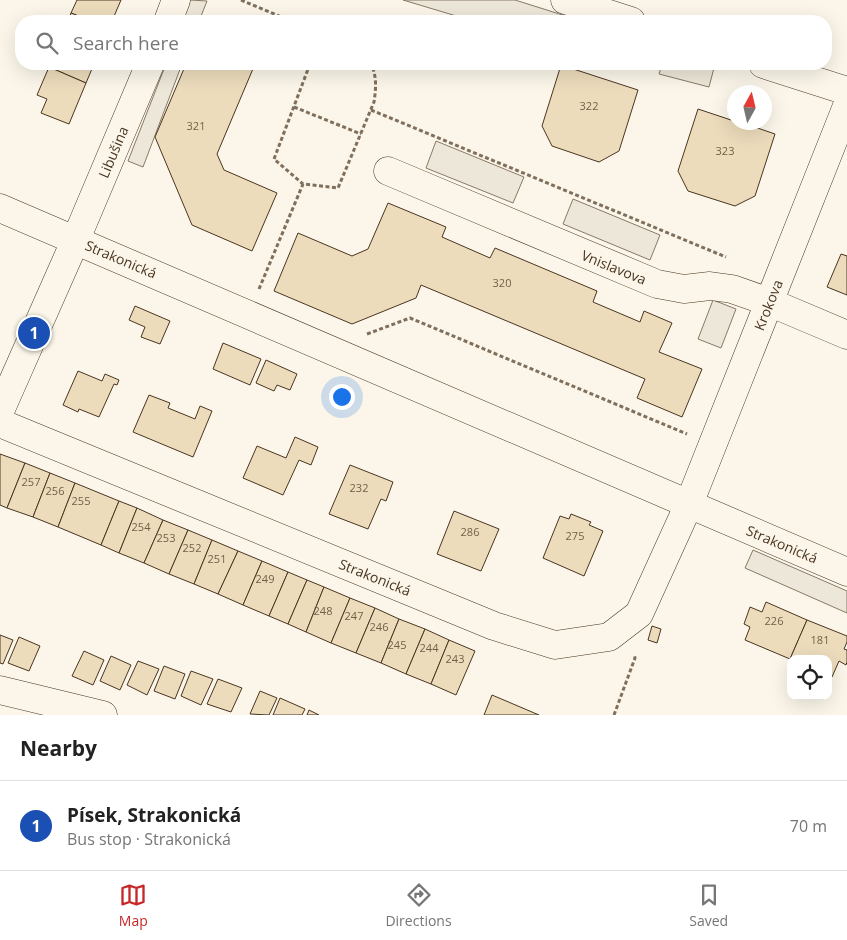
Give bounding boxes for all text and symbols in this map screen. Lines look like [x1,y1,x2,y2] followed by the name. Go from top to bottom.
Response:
[15,15,832,70] search box
[33,29,61,57] icon: search
[73,30,179,56] text: Search here
[727,85,772,130] north arrow
[580,98,598,113] house number: 322
[187,118,205,133] house number: 321
[94,123,132,181] street label: Libušina
[716,143,734,158] house number: 323
[82,235,160,283] street label: Strakonická
[579,245,649,289] street label: Vnislavova
[493,275,511,290] house number: 320
[749,277,787,333] street label: Krokova
[18,314,50,352] pin: 1
[329,384,355,410] your location
[22,474,40,489] house number: 257
[350,480,368,495] house number: 232
[46,483,64,498] house number: 256
[72,493,90,508] house number: 255
[132,519,151,534] house number: 254
[743,520,821,568] street label: Strakonická
[461,524,479,539] house number: 286
[566,528,584,543] house number: 275
[157,530,175,545] house number: 253
[183,540,201,555] house number: 252
[208,551,226,566] house number: 251
[336,554,414,600] street label: Strakonická
[256,571,274,586] house number: 249
[314,603,332,618] house number: 248
[345,608,363,623] house number: 247
[765,613,783,628] house number: 226
[370,619,388,634] house number: 246
[811,632,829,647] house number: 181
[388,637,406,652] house number: 245
[420,640,439,655] house number: 244
[446,651,464,666] house number: 243
[787,655,832,700] map controls
[787,655,832,700] button: locate
[20,734,97,762] text: Nearby
[67,802,241,828] text: Písek, Strakonická
[31,815,41,837] text: 1
[790,815,827,837] text: 70 m
[67,828,231,850] text: Bus stop · Strakonická
[119,881,148,930] tab: Map
[385,881,452,930] tab: Directions
[689,881,728,930] tab: Saved

